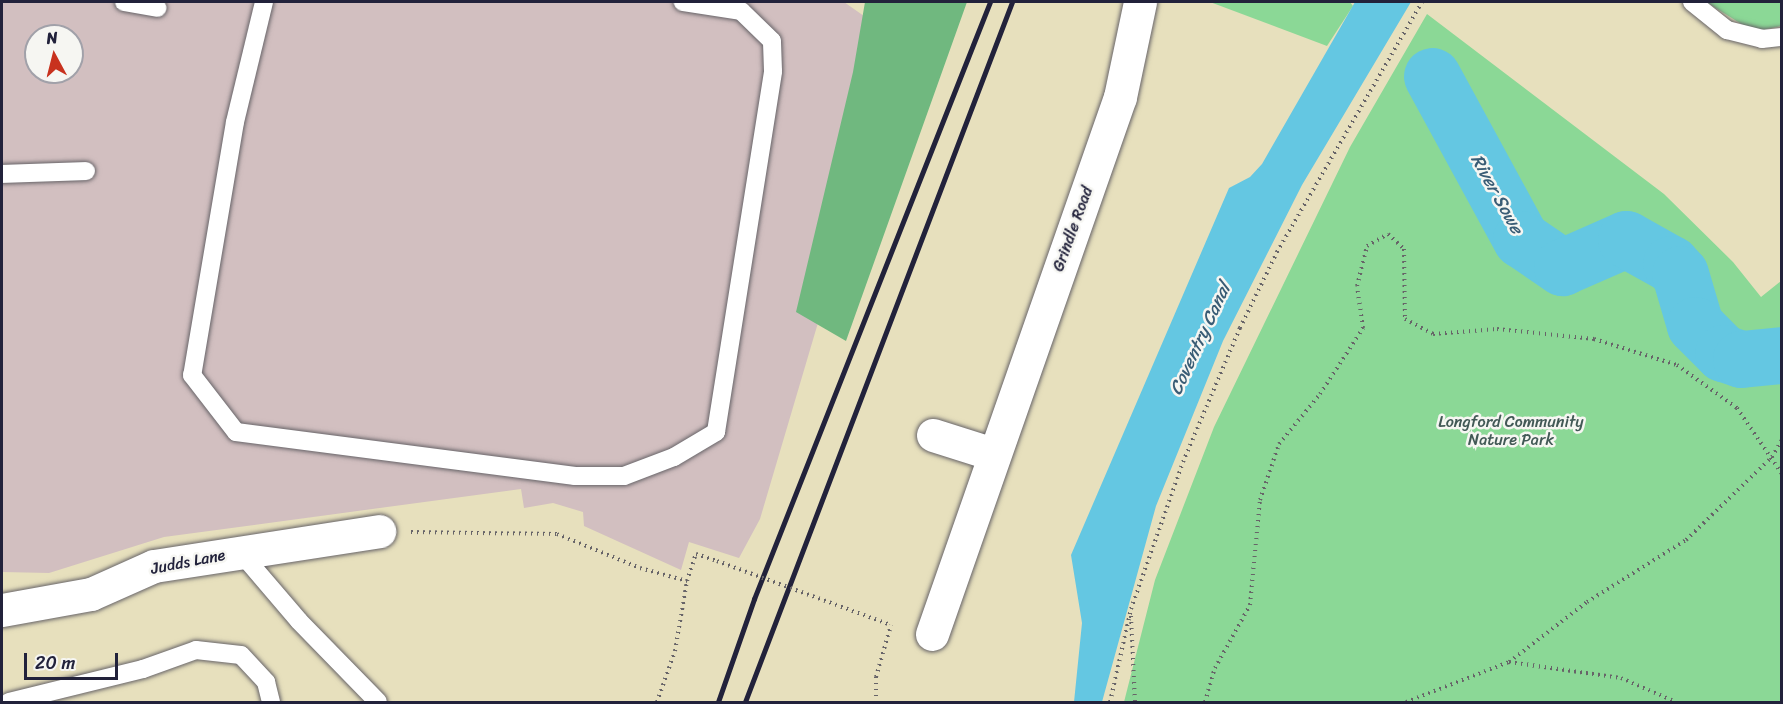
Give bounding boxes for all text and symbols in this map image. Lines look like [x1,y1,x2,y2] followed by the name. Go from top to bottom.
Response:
[45,23,59,53] text: N
[24,24,84,84] north arrow
[1466,150,1528,238] water label: River Sowe
[1049,184,1097,274] street label: Grindle Road
[1165,280,1235,398] water label: Coventry Canal
[1438,412,1584,450] park label: Longford Community Nature Park
[149,545,227,579] street label: Judds Lane
[27,641,122,679] scale bar
[35,647,75,679] text: 20 m

